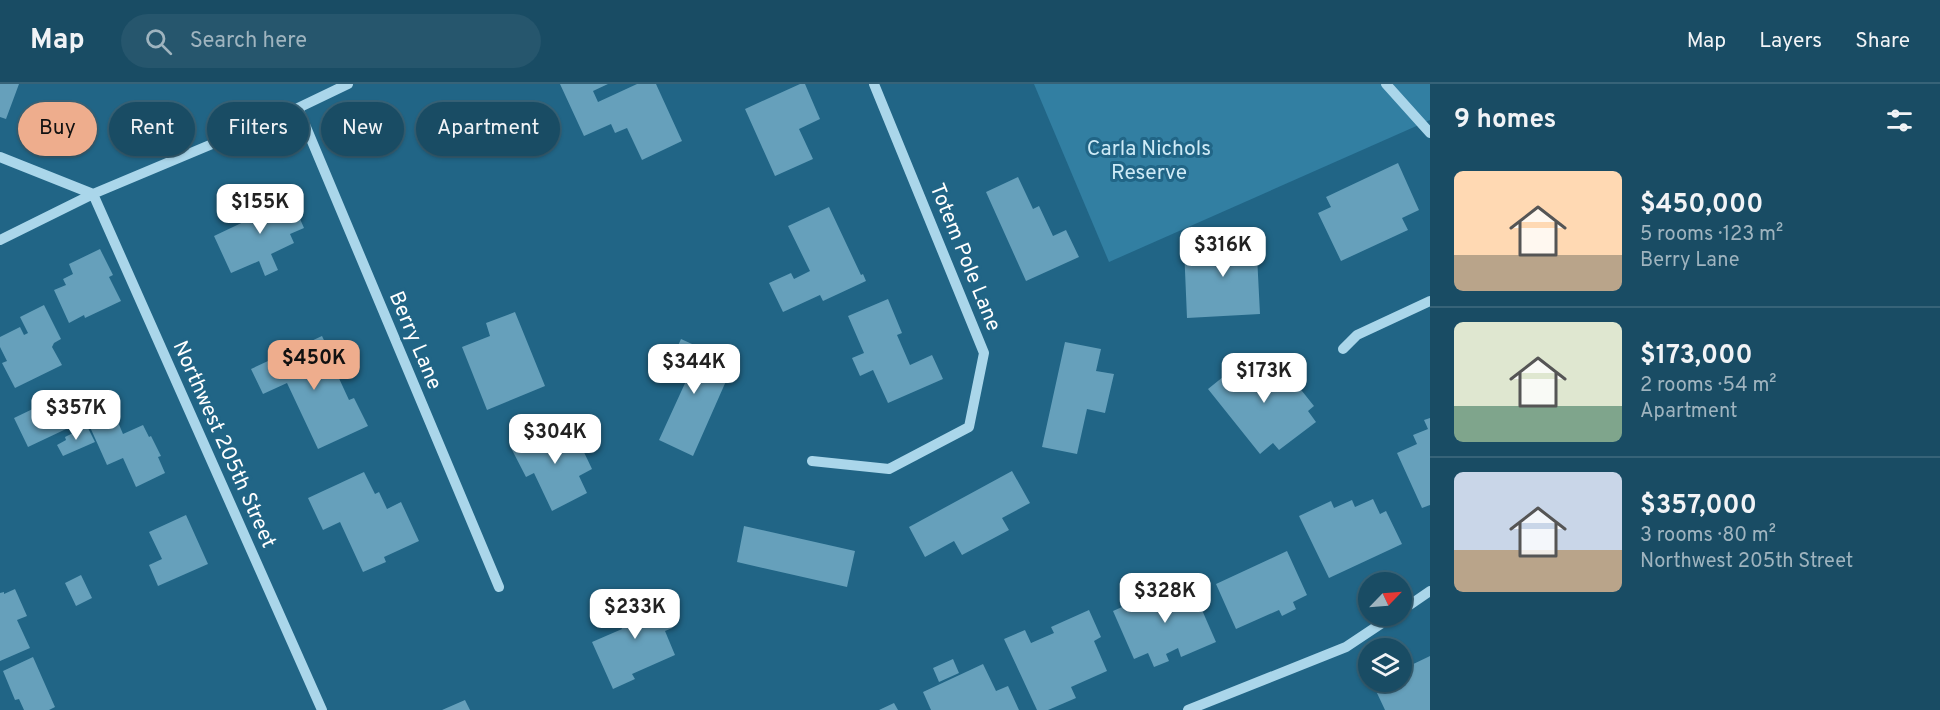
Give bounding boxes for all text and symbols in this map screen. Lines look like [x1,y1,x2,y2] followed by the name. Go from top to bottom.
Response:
[121,14,541,68] search box
[30,23,85,59] text: Map
[142,25,175,58] icon: search
[190,28,307,55] text: Search here
[1687,28,1726,55] text: Map
[1759,28,1822,55] text: Layers
[1855,28,1910,55] text: Share
[18,102,97,156] chip: Buy
[109,102,195,156] chip: Rent
[207,102,309,156] chip: Filters
[321,102,404,156] chip: New
[416,102,560,156] chip: Apartment
[1454,104,1556,137] text: 9 homes
[1883,104,1916,137] icon: filters
[1087,136,1211,187] park label: Carla Nichols Reserve
[923,180,1007,335] street label: Totem Pole Lane
[218,184,302,235] pin: $155K
[1640,189,1763,222] text: $450,000
[231,190,289,216] text: $155K
[1502,195,1574,267] icon: home
[1640,222,1783,248] text: 5 rooms · 123 m²
[1181,227,1265,278] pin: $316K
[1194,233,1252,259] text: $316K
[1640,248,1739,274] text: Berry Lane
[382,287,447,394] street label: Berry Lane
[166,337,282,552] street label: Northwest 205th Street
[272,340,356,391] pin: $450K
[1640,340,1753,373] text: $173,000
[652,344,736,395] pin: $344K
[282,346,346,372] text: $450K
[1502,346,1574,418] icon: home
[662,350,726,376] text: $344K
[1222,353,1306,404] pin: $173K
[1236,359,1292,385] text: $173K
[1640,373,1777,399] text: 2 rooms · 54 m²
[34,390,118,441] pin: $357K
[45,396,107,422] text: $357K
[1640,399,1738,425] text: Apartment
[513,414,597,465] pin: $304K
[523,420,587,446] text: $304K
[1640,490,1757,523] text: $357,000
[1502,496,1574,568] icon: home
[1640,523,1776,549] text: 3 rooms · 80 m²
[1640,549,1853,575] text: Northwest 205th Street
[1358,572,1412,626] north arrow
[1358,572,1412,692] map controls
[1123,573,1207,624] pin: $328K
[1134,579,1196,605] text: $328K
[593,589,677,640] pin: $233K
[604,595,666,621] text: $233K
[1358,638,1412,692] button: layers

